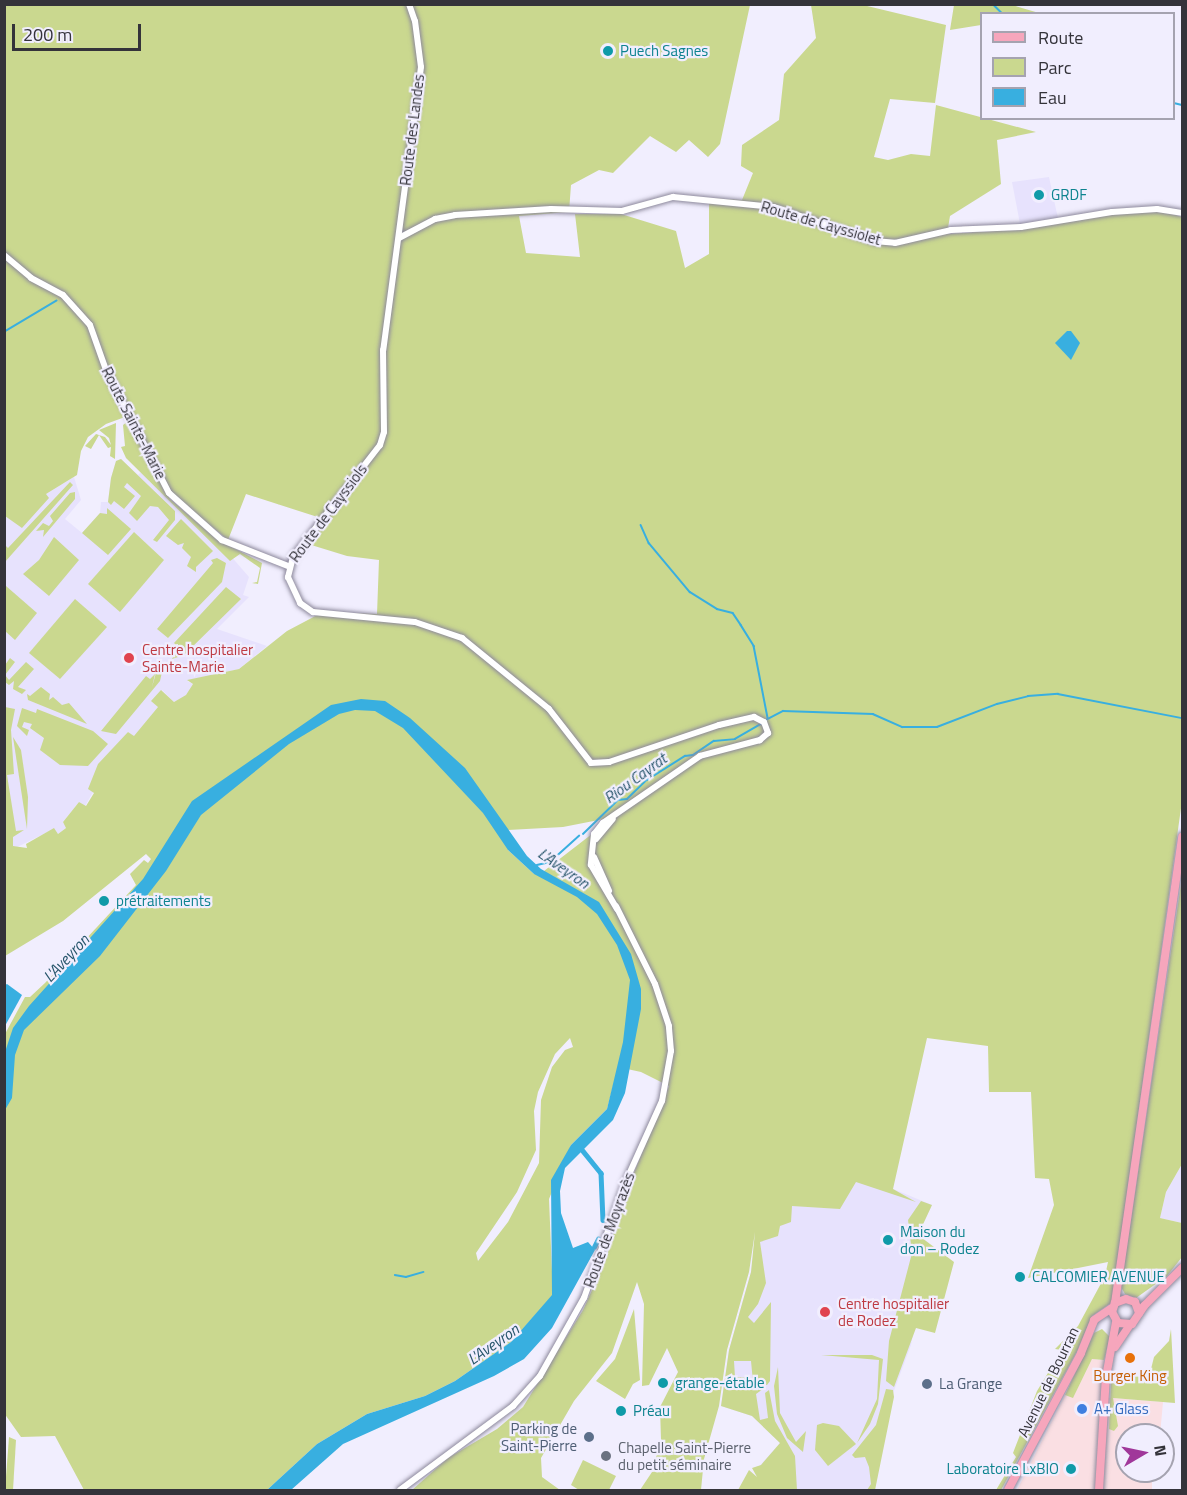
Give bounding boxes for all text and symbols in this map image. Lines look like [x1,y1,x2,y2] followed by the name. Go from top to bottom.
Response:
[15,12,144,50] scale bar
[980,12,1175,120] legend
[23,21,72,48] text: 200 m
[1038,24,1083,51] text: Route
[620,42,708,60] place label: Puech Sagnes
[601,44,615,58] marker: Puech Sagnes
[1038,54,1072,81] text: Parc
[396,73,428,187] street label: Route des Landes
[1038,84,1067,111] text: Eau
[1051,186,1087,204] place label: GRDF
[1032,188,1046,202] marker: GRDF
[759,197,883,249] street label: Route de Cayssiolet
[98,364,170,482] street label: Route Sainte-Marie
[285,460,371,566] street label: Route de Cayssiols
[142,640,253,675] place label: Centre hospitalier Sainte-Marie
[120,649,138,667] marker: Centre hospitalier Sainte-Marie
[600,749,670,807] water label: Riou Cayrat
[535,843,593,893] water label: L'Aveyron
[116,892,211,910] place label: prétraitements
[97,894,111,908] marker: prétraitements
[39,930,93,986] water label: L'Aveyron
[580,1170,638,1290] street label: Route de Moyrazès
[900,1222,979,1257] place label: Maison du don – Rodez
[881,1233,895,1247] marker: Maison du don – Rodez
[1032,1268,1165,1286] place label: CALCOMIER AVENUE
[1013,1270,1027,1284] marker: CALCOMIER AVENUE
[838,1294,949,1329] place label: Centre hospitalier de Rodez
[816,1303,834,1321] marker: Centre hospitalier de Rodez
[464,1319,522,1369] water label: L'Aveyron
[1014,1324,1082,1440] street label: Avenue de Bourran
[1123,1351,1137,1365] marker: Burger King
[1093,1367,1167,1385] place label: Burger King
[675,1374,765,1392] place label: grange-étable
[939,1375,1002,1393] place label: La Grange
[656,1376,670,1390] marker: grange-étable
[920,1377,934,1391] marker: La Grange
[1094,1400,1149,1418] place label: A+ Glass
[633,1402,670,1420] place label: Préau
[1075,1402,1089,1416] marker: A+ Glass
[614,1404,628,1418] marker: Préau
[501,1419,577,1454] place label: Parking de Saint-Pierre
[1115,1423,1175,1483] north arrow
[582,1430,596,1444] marker: Parking de Saint-Pierre
[618,1438,751,1473] place label: Chapelle Saint-Pierre du petit séminaire
[1148,1443,1174,1458] text: N
[599,1449,613,1463] marker: Chapelle Saint-Pierre du petit séminaire
[947,1460,1059,1478] place label: Laboratoire LxBIO
[1064,1462,1078,1476] marker: Laboratoire LxBIO

